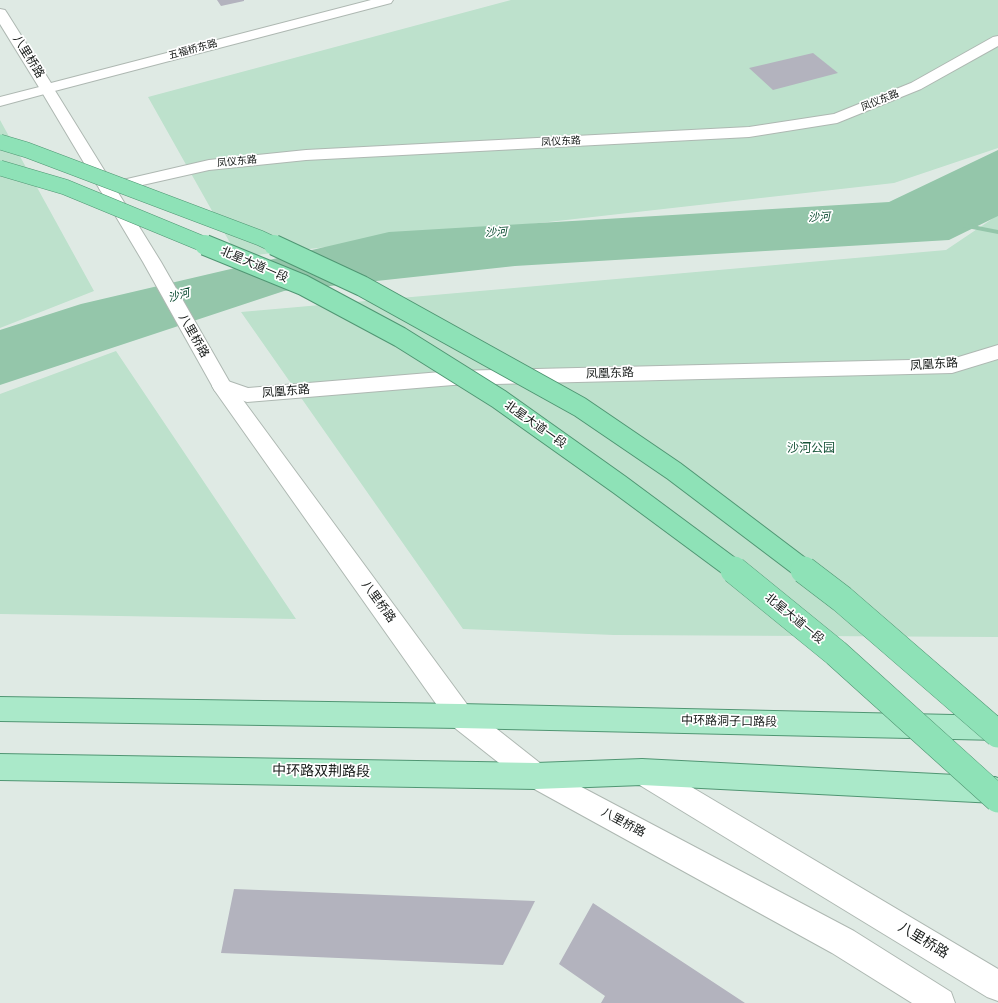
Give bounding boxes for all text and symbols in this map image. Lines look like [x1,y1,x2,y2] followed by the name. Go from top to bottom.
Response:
[9,33,47,81] street label: 八里桥路
[167,38,219,62] street label: 五福桥东路
[859,88,901,114] street label: 凤仪东路
[541,135,581,149] street label: 凤仪东路
[216,154,258,170] street label: 凤仪东路
[808,211,830,225] water label: 沙河
[485,226,507,240] water label: 沙河
[218,244,290,286] street label: 北星大道一段
[167,287,191,305] water label: 沙河
[175,312,211,360] street label: 八里桥路
[910,356,958,374] street label: 凤凰东路
[586,366,634,382] street label: 凤凰东路
[261,383,311,401] street label: 凤凰东路
[501,398,569,452] street label: 北星大道一段
[787,442,835,456] park label: 沙河公园
[358,578,398,626] street label: 八里桥路
[761,591,827,647] street label: 北星大道一段
[681,714,777,730] street label: 中环路洞子口路段
[272,763,370,781] street label: 中环路双荆路段
[598,805,648,841] street label: 八里桥路
[895,919,951,963] street label: 八里桥路

